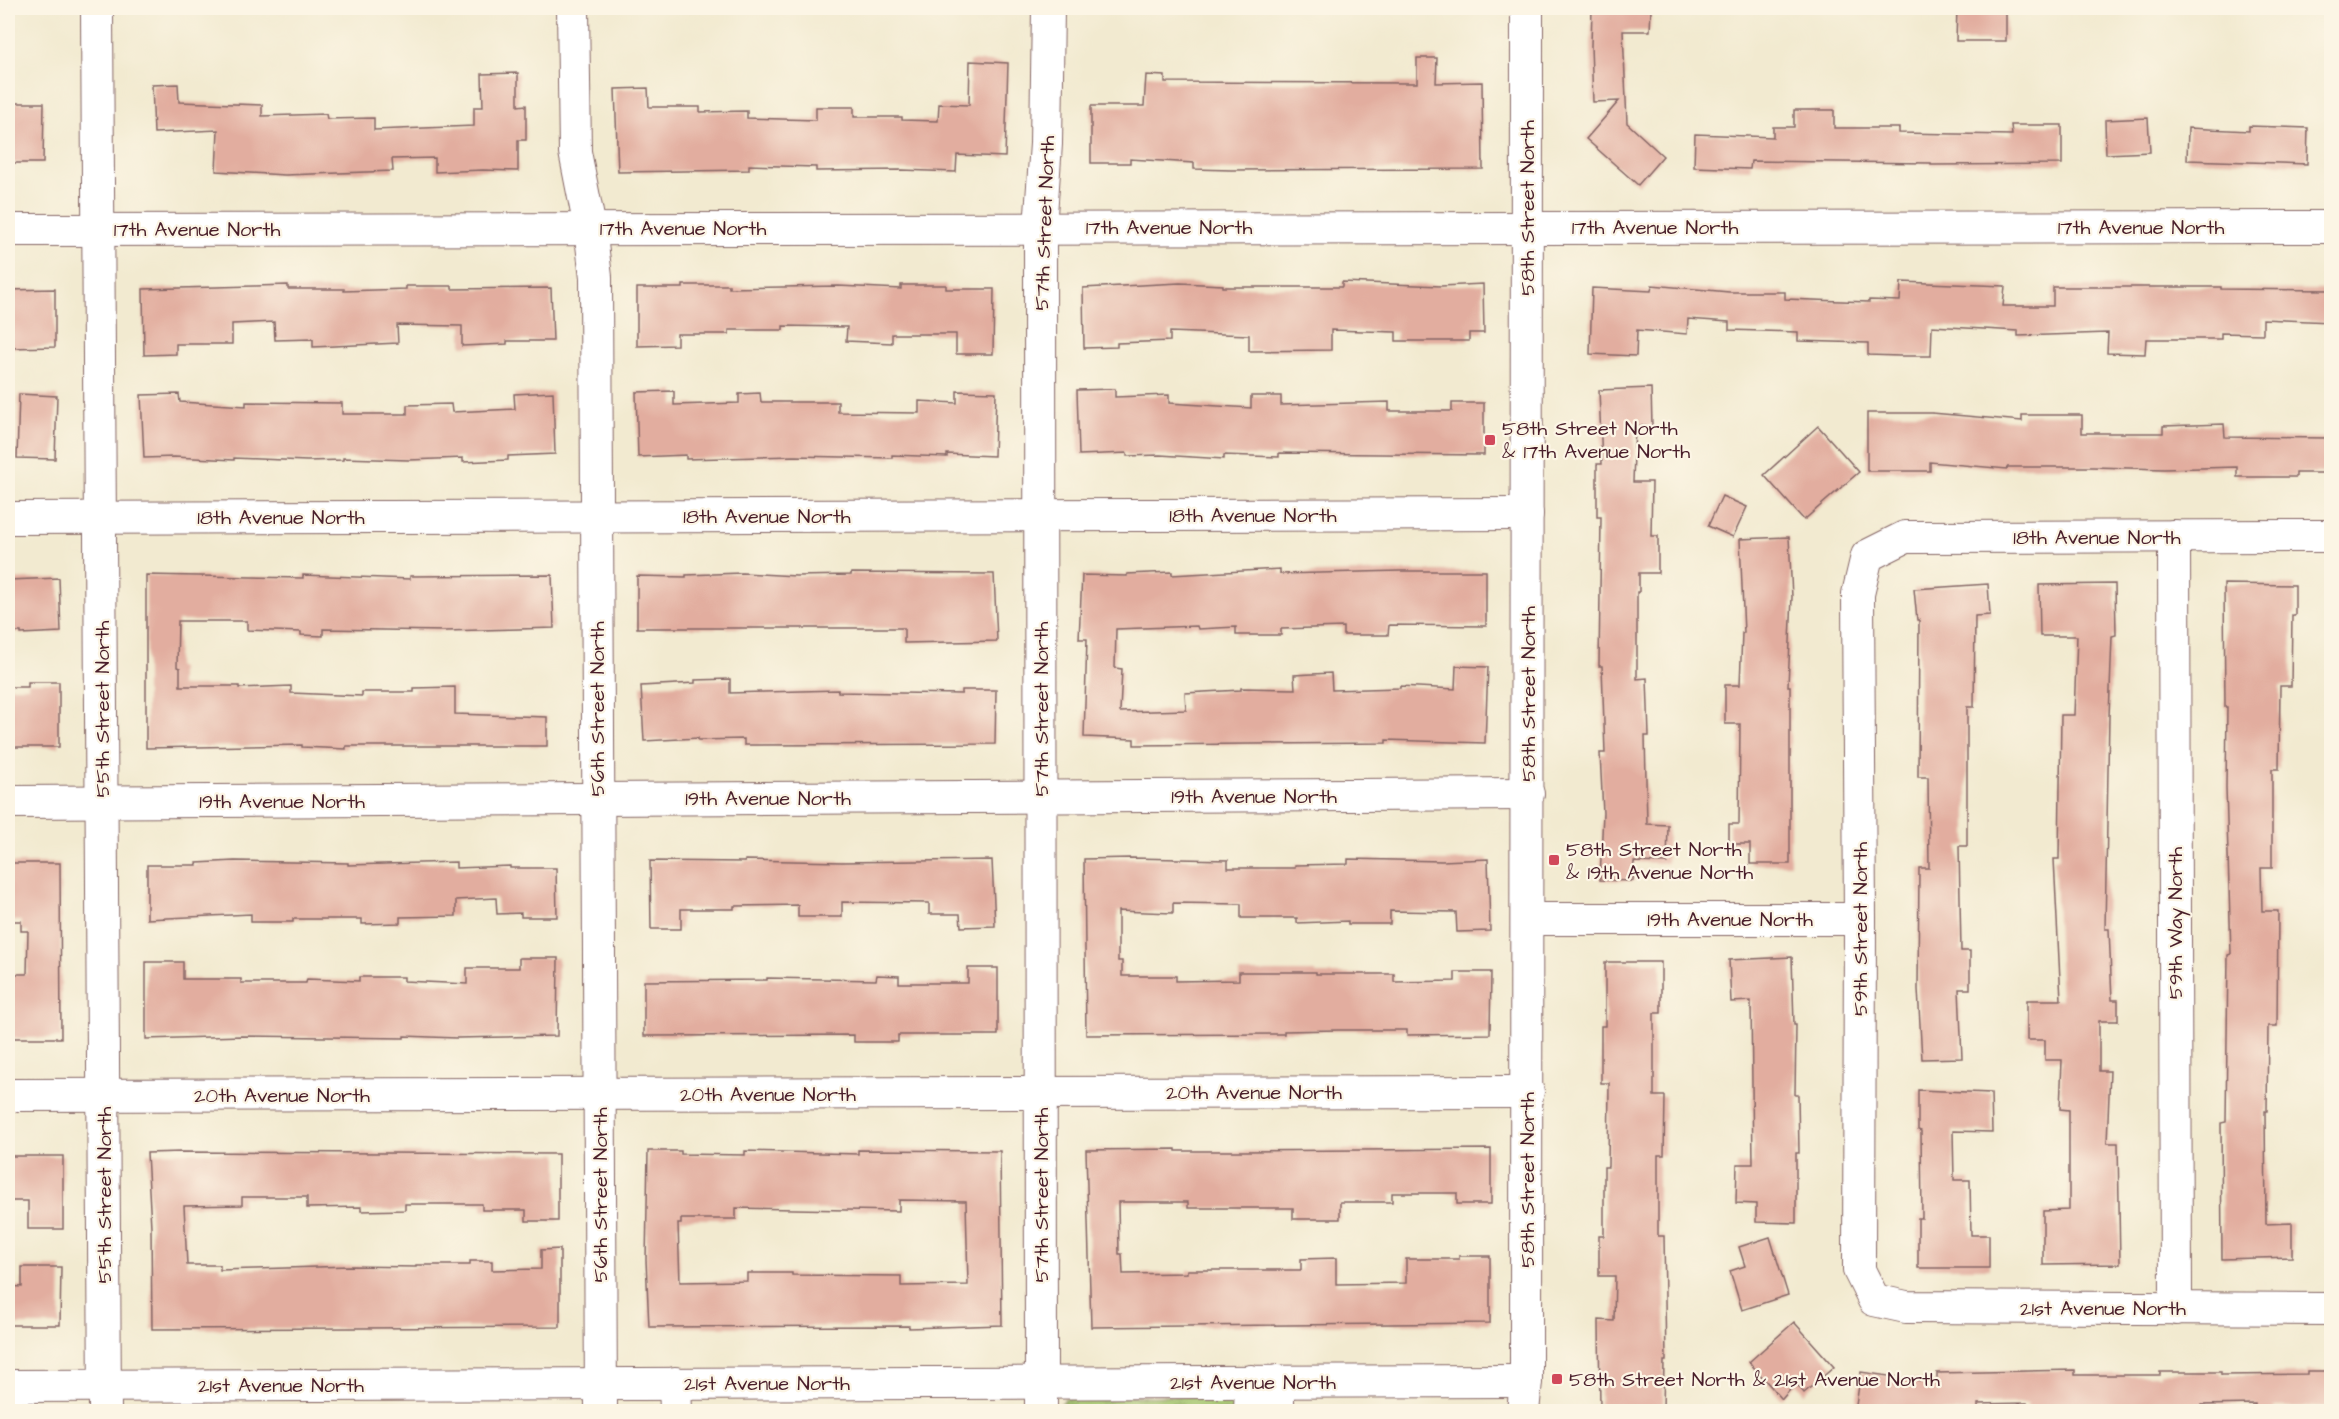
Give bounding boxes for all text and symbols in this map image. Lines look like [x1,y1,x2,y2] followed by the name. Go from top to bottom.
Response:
[1514,120,1542,296] street label: 58th Street North
[1028,135,1062,311] street label: 57th Street North
[1086,214,1252,242] street label: 17th Avenue North
[1572,214,1738,242] street label: 17th Avenue North
[2058,214,2224,242] street label: 17th Avenue North
[600,215,766,243] street label: 17th Avenue North
[114,216,280,244] street label: 17th Avenue North
[1502,415,1690,466] place label: 58th Street North & 17th Avenue North
[1483,433,1497,447] marker: 58th Street North & 17th Avenue North
[1169,502,1337,530] street label: 18th Avenue North
[683,503,851,531] street label: 18th Avenue North
[197,504,365,532] street label: 18th Avenue North
[2013,524,2181,552] street label: 18th Avenue North
[1515,606,1543,782] street label: 58th Street North
[89,620,117,797] street label: 55th Street North
[584,621,612,797] street label: 56th Street North
[1028,621,1056,796] street label: 57th Street North
[1171,783,1337,811] street label: 19th Avenue North
[685,785,851,813] street label: 19th Avenue North
[199,788,365,816] street label: 19th Avenue North
[1566,836,1753,887] place label: 58th Street North & 19th Avenue North
[1847,842,1875,1016] street label: 59th Street North
[2162,847,2191,999] street label: 59th Way North
[1547,853,1561,867] marker: 58th Street North & 19th Avenue North
[1647,906,1813,934] street label: 19th Avenue North
[1166,1079,1342,1107] street label: 20th Avenue North
[680,1081,856,1109] street label: 20th Avenue North
[194,1082,370,1110] street label: 20th Avenue North
[1514,1092,1542,1268] street label: 58th Street North
[91,1106,119,1283] street label: 55th Street North
[587,1107,615,1283] street label: 56th Street North
[1028,1107,1056,1282] street label: 57th Street North
[2020,1295,2186,1323] street label: 21st Avenue North
[1569,1366,1940,1394] place label: 58th Street North & 21st Avenue North
[1170,1369,1336,1397] street label: 21st Avenue North
[684,1370,850,1398] street label: 21st Avenue North
[198,1372,364,1400] street label: 21st Avenue North
[1550,1372,1564,1386] marker: 58th Street North & 21st Avenue North

